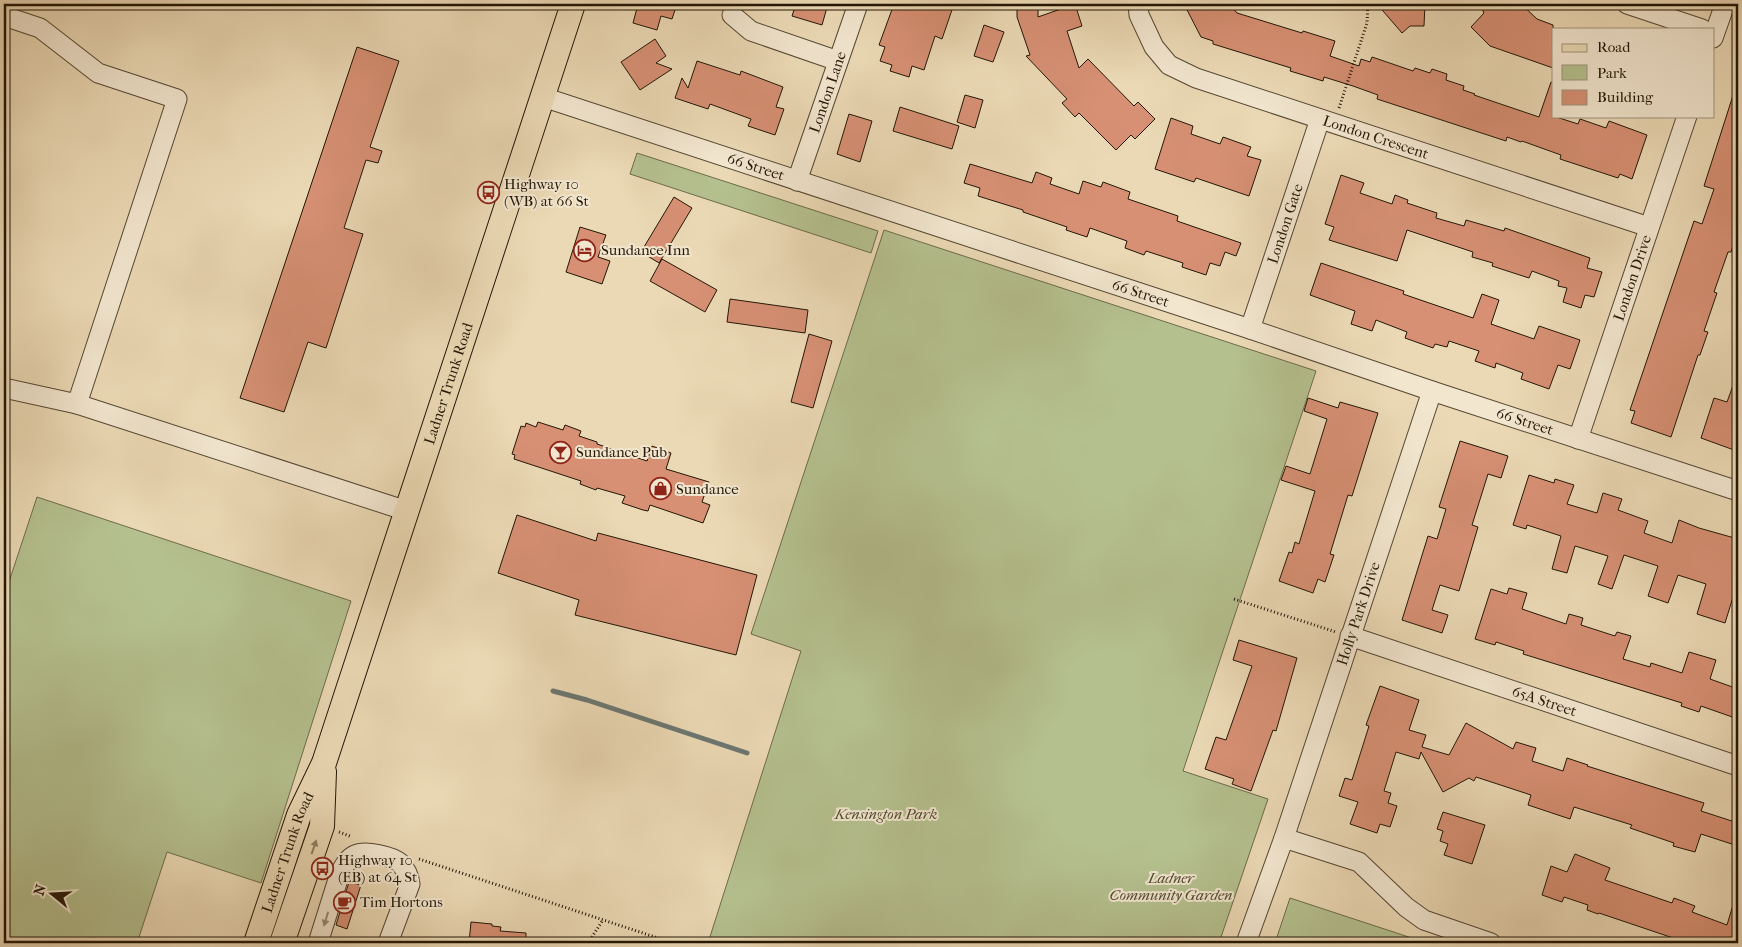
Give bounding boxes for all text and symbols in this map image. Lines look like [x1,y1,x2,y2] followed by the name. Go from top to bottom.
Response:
[1552,28,1714,118] legend
[1597,38,1631,56] text: Road
[805,48,850,135] street label: London Lane
[1597,64,1627,82] text: Park
[1597,88,1654,106] text: Building
[1321,111,1432,163] street label: London Crescent
[725,149,787,185] street label: 66 Street
[504,175,589,210] place label: Highway 10 (WB) at 66 St
[476,181,500,205] bus stop icon: Highway 10 (WB) at 66 St
[1263,181,1307,266] street label: London Gate
[1610,232,1655,323] street label: London Drive
[573,238,597,262] hotel icon: Sundance Inn
[601,241,690,259] place label: Sundance Inn
[1110,275,1172,311] street label: 66 Street
[420,320,477,447] street label: Ladner Trunk Road
[1494,404,1556,439] street label: 66 Street
[548,440,572,464] bar icon: Sundance Pub
[576,443,667,461] place label: Sundance Pub
[648,477,672,501] shop icon: Sundance
[676,480,739,498] place label: Sundance
[1333,559,1384,668] street label: Holly Park Drive
[1510,682,1580,721] street label: 65A Street
[258,788,318,915] street label: Ladner Trunk Road
[834,805,937,823] park label: Kensington Park
[311,840,318,855] one-way arrow
[338,851,418,886] place label: Highway 10 (EB) at 64 St
[310,857,334,881] bus stop icon: Highway 10 (EB) at 64 St
[1109,869,1233,904] park label: Ladner Community Garden
[28,870,78,920] north arrow
[30,882,50,898] text: N
[332,890,356,914] cafe icon: Tim Hortons
[360,893,443,911] place label: Tim Hortons
[321,911,329,926] one-way arrow

